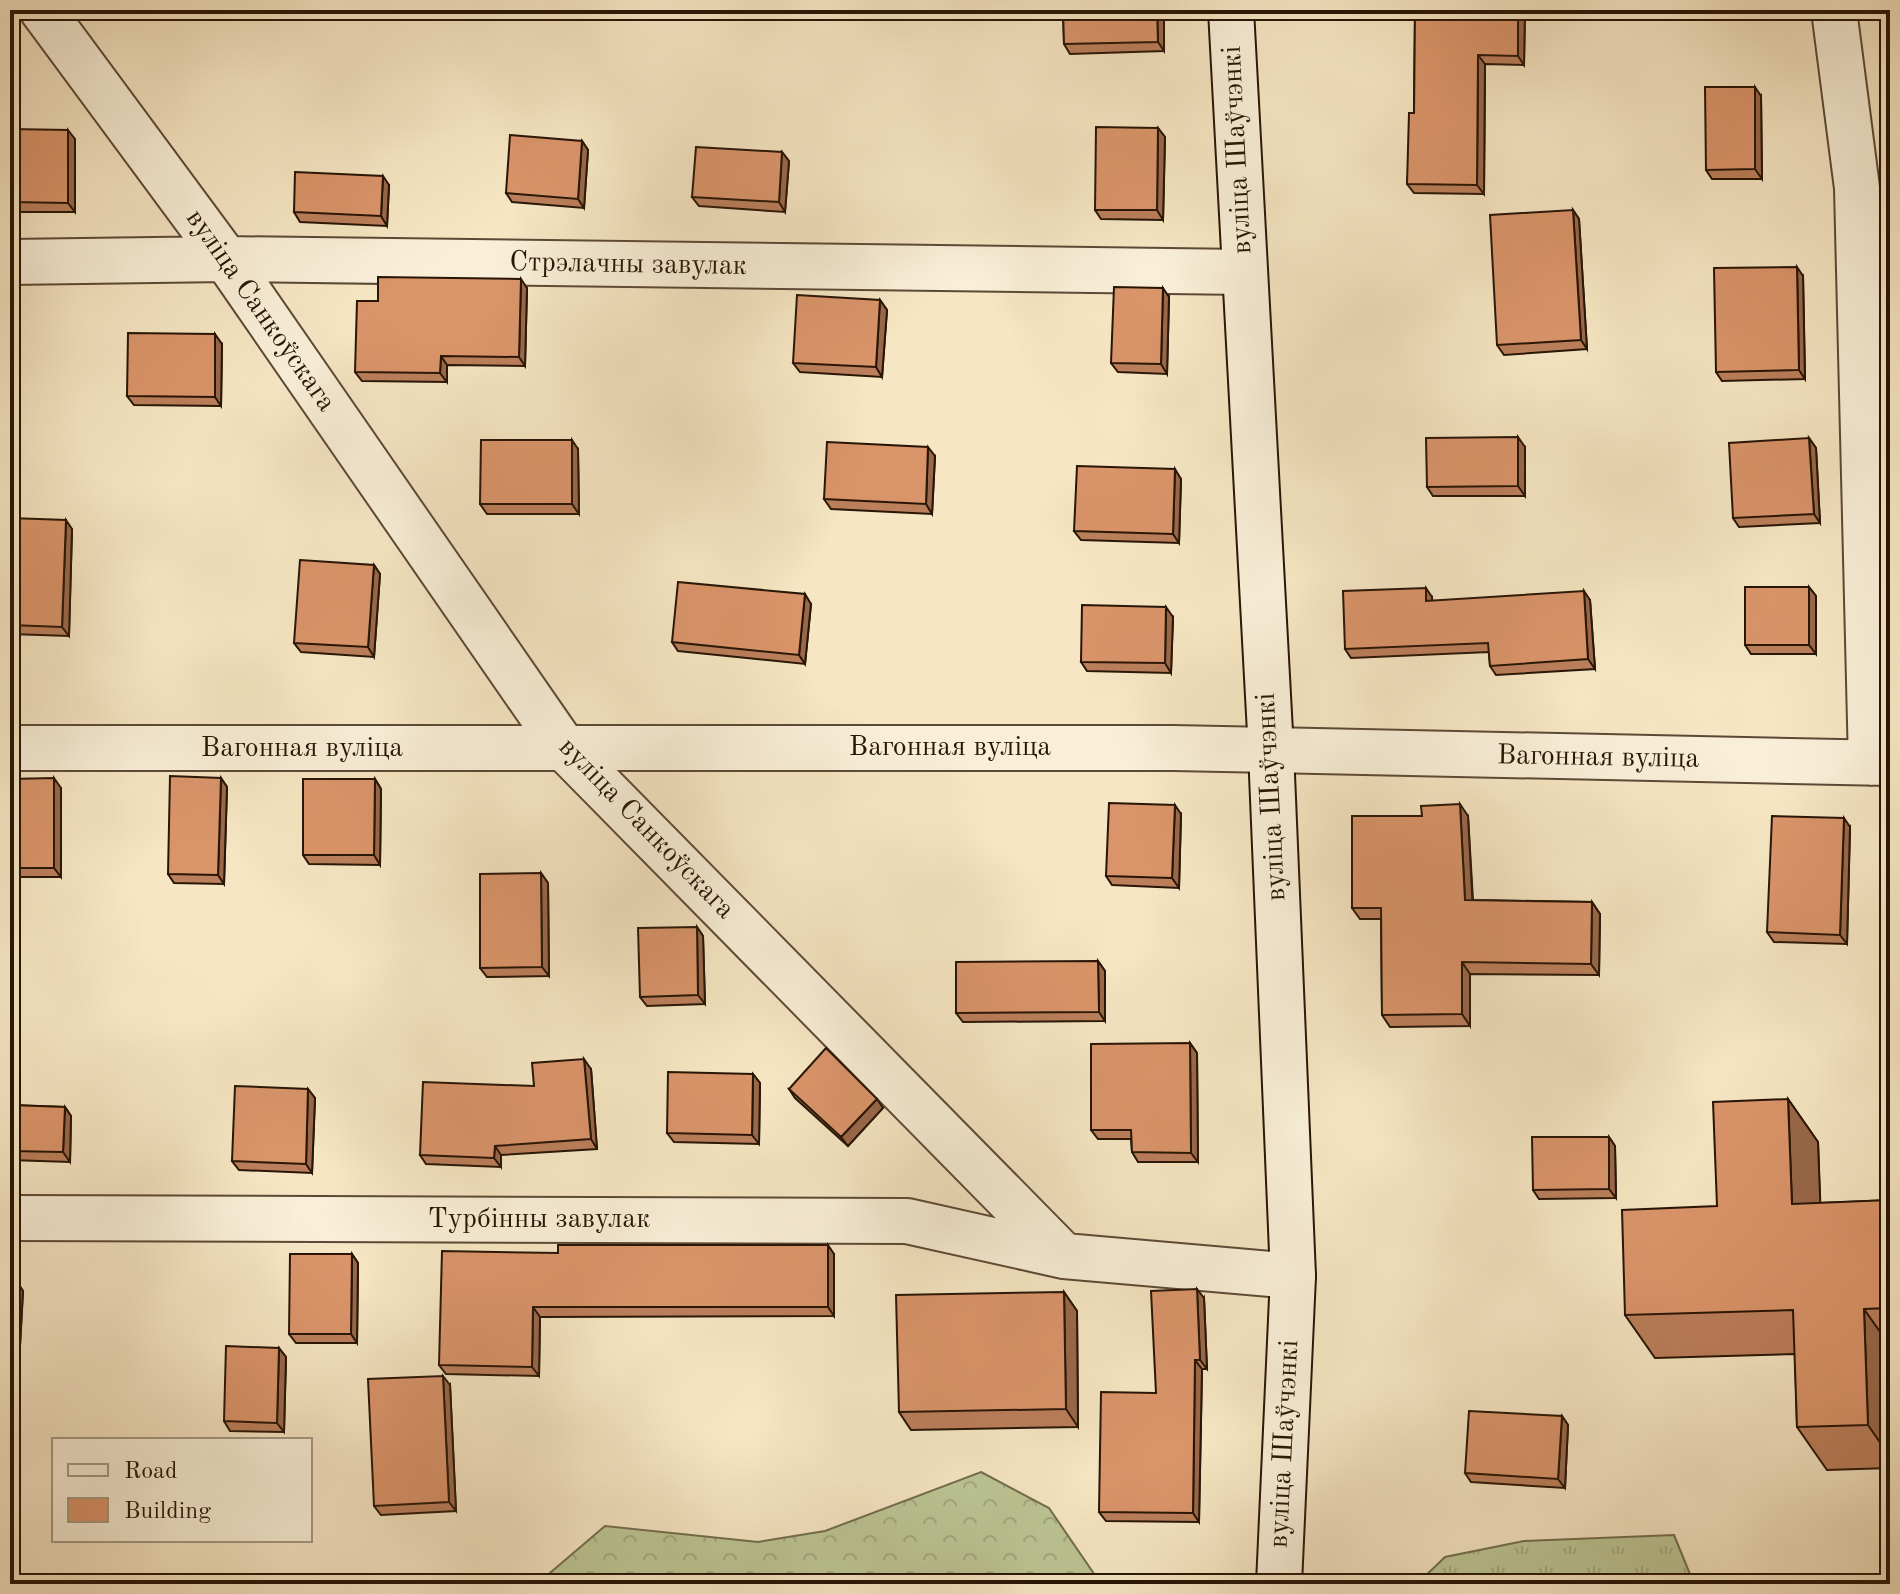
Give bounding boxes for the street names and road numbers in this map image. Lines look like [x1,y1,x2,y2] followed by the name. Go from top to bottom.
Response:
[1219,45,1257,255] street label: вуліца Шаўчэнкі
[180,205,340,417] street label: вуліца Санкоўскага
[509,249,747,281] street label: Стрэлачны завулак
[1253,692,1291,902] street label: вуліца Шаўчэнкі
[553,733,739,925] street label: вуліца Санкоўскага
[849,734,1051,762] street label: Вагонная вуліца
[201,735,403,763] street label: Вагонная вуліца
[1497,742,1700,774] street label: Вагонная вуліца
[428,1206,650,1234] street label: Турбінны завулак
[1266,1339,1304,1549] street label: вуліца Шаўчэнкі

